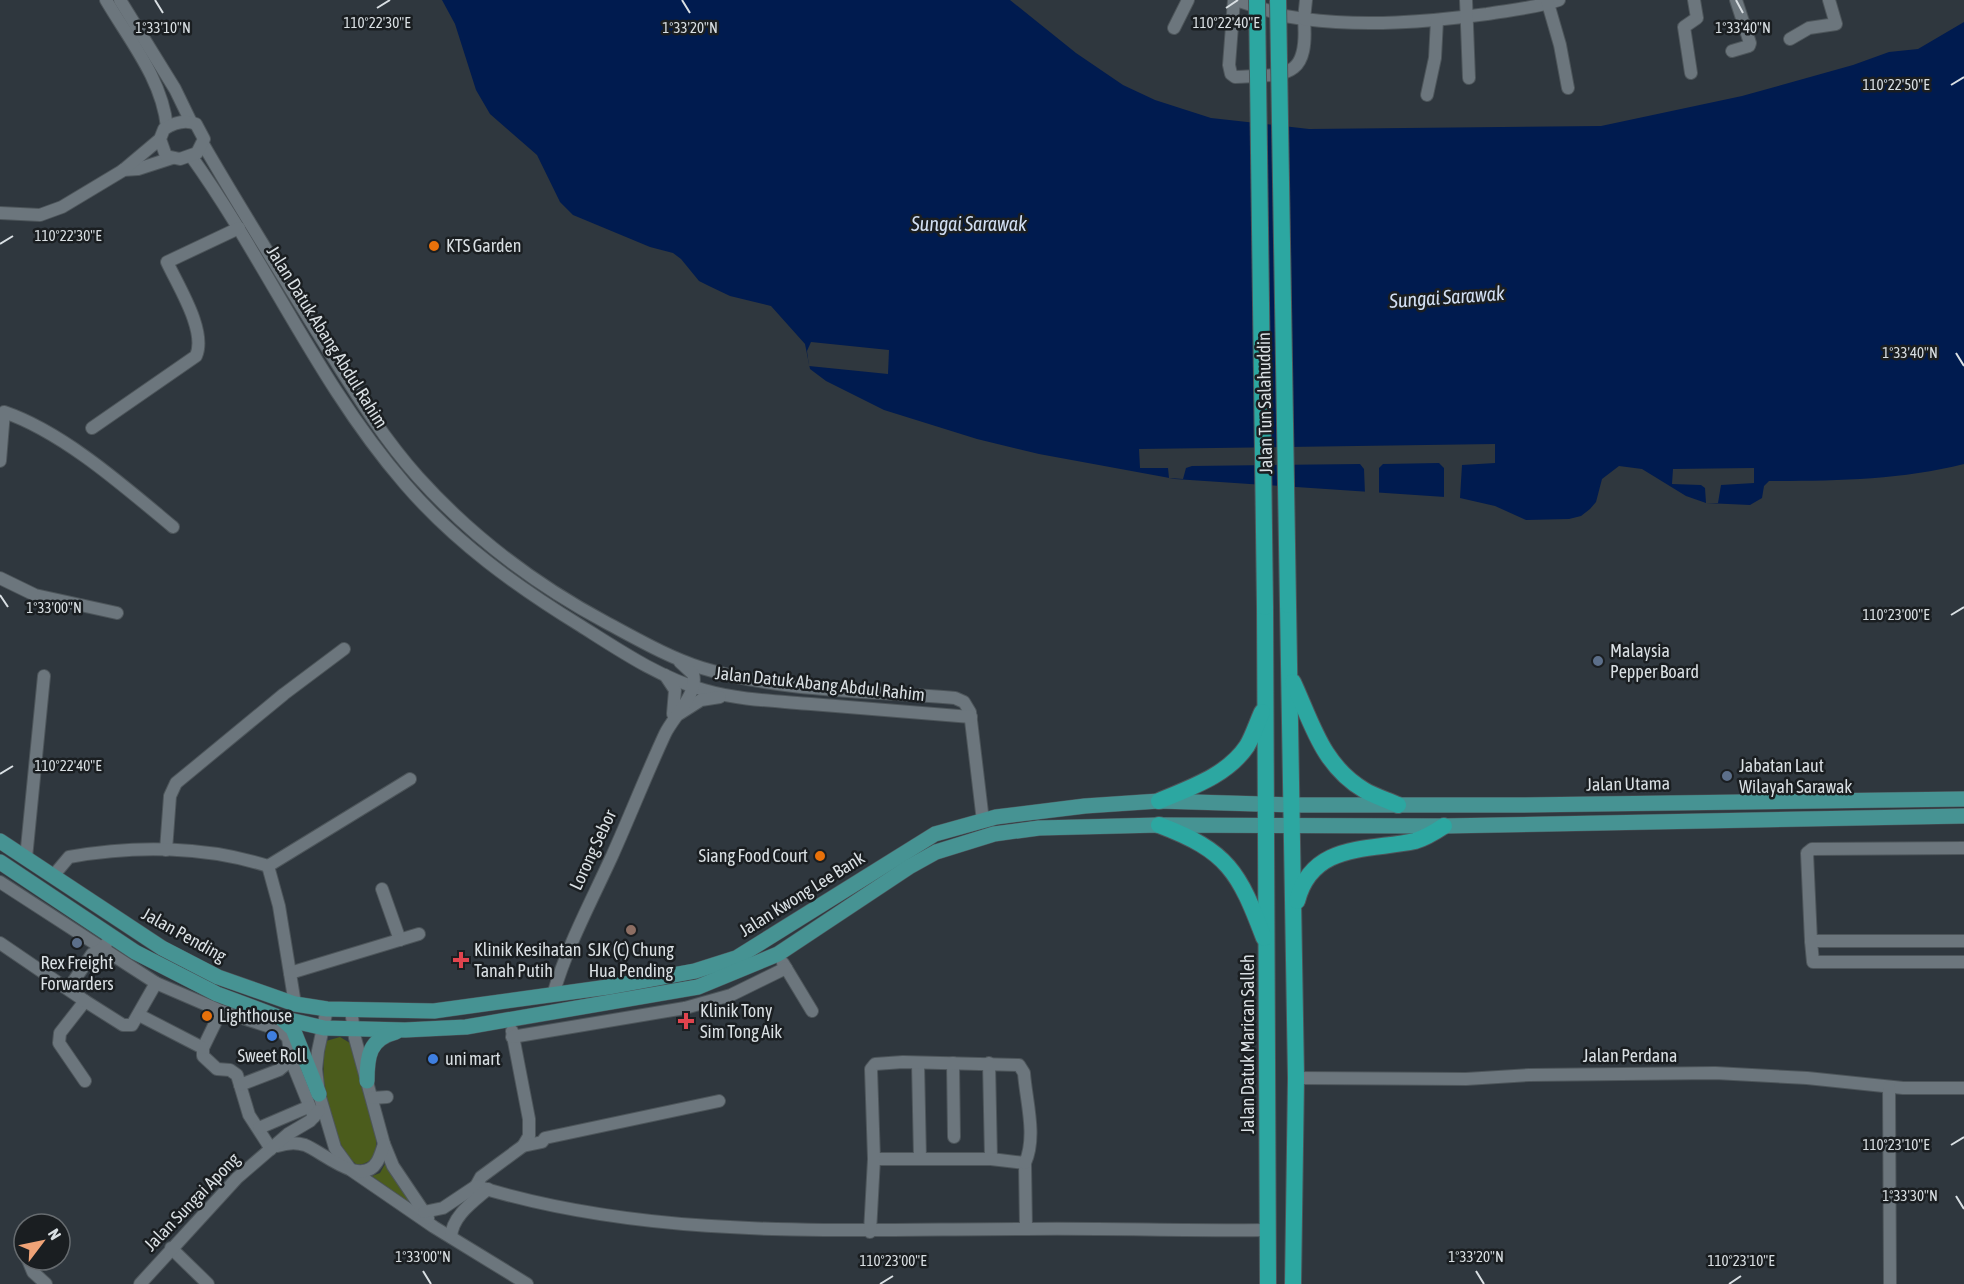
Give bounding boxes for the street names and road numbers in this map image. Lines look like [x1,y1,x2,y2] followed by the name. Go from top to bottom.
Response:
[263,242,392,432] street label: Jalan Datuk Abang Abdul Rahim
[1253,332,1276,474] street label: Jalan Tun Salahuddin
[714,662,926,705] street label: Jalan Datuk Abang Abdul Rahim
[1586,772,1670,795] street label: Jalan Utama
[565,806,621,893] street label: Lorong Sebor
[735,846,868,941] street label: Jalan Kwong Lee Bank
[138,903,230,966] street label: Jalan Pending
[1237,954,1258,1134] street label: Jalan Datuk Marican Salleh
[1583,1045,1677,1066] street label: Jalan Perdana
[140,1148,244,1255] street label: Jalan Sungai Apong

